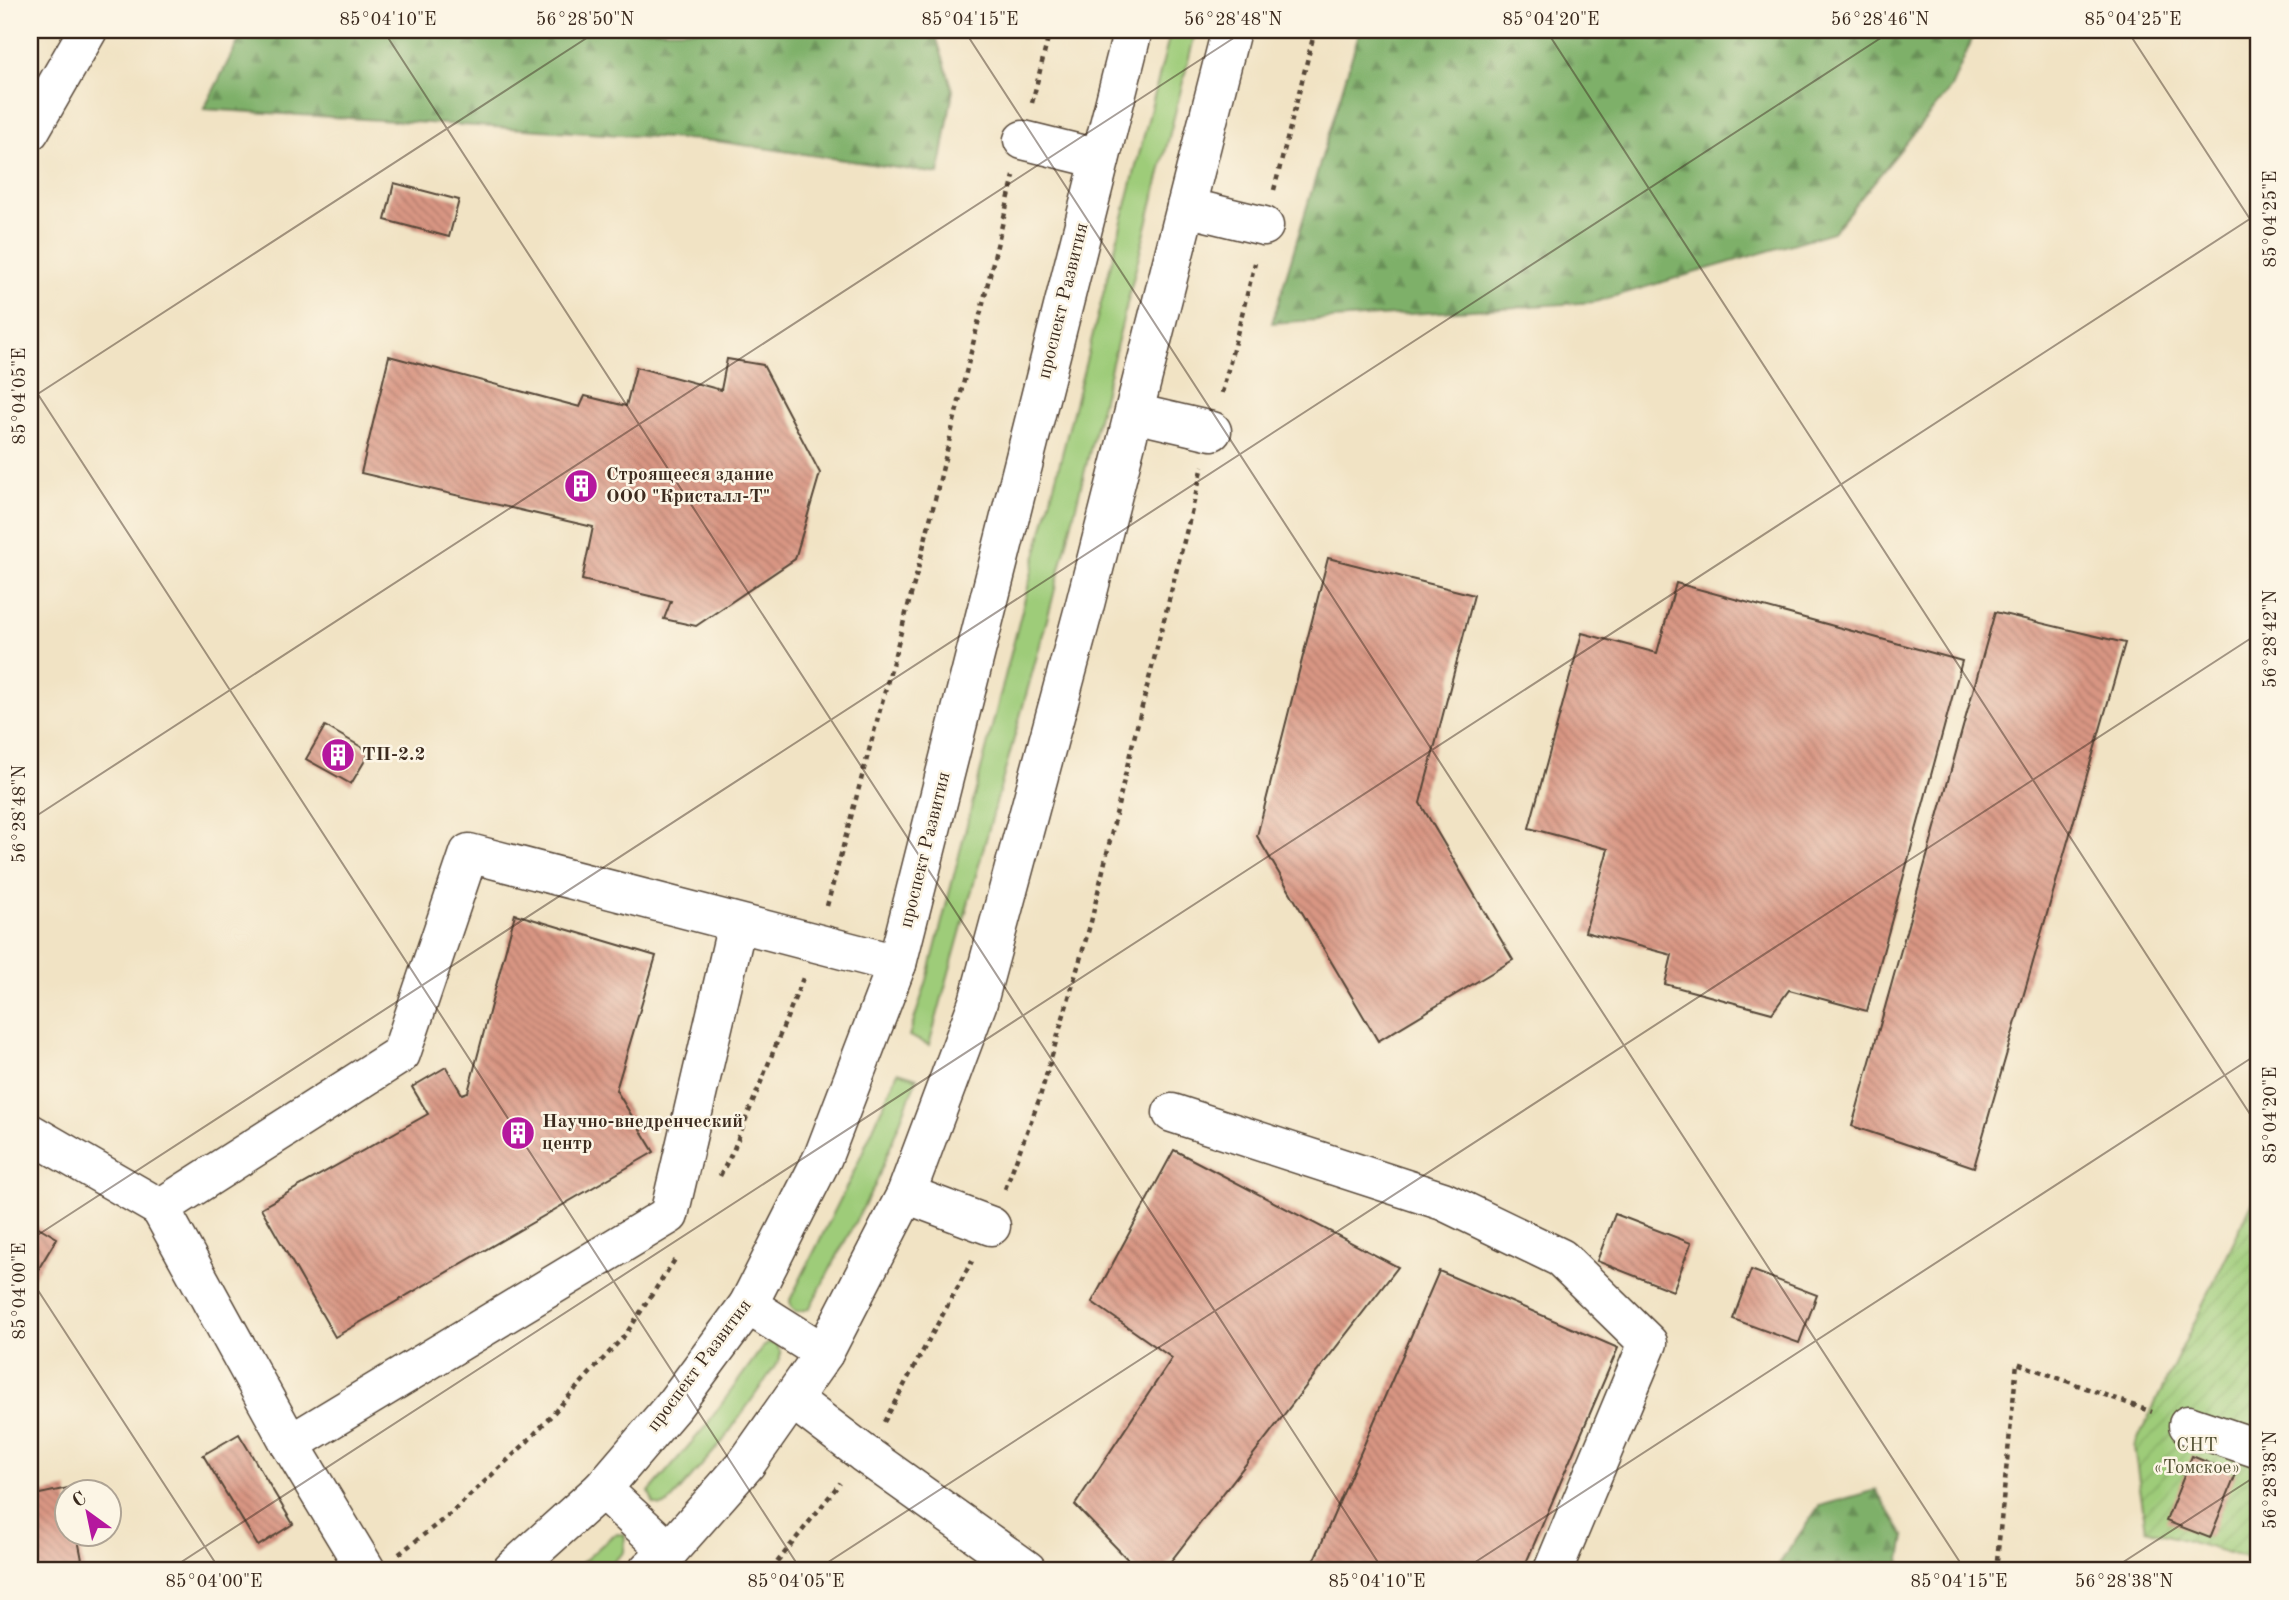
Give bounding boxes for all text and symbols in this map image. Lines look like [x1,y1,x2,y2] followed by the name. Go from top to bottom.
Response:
[340,11,436,29] text: 85°04'10"E
[536,11,634,29] text: 56°28'50"N
[922,11,1018,29] text: 85°04'15"E
[1184,11,1282,29] text: 56°28'48"N
[1503,11,1599,29] text: 85°04'20"E
[1831,11,1929,29] text: 56°28'46"N
[2085,11,2181,29] text: 85°04'25"E
[2262,171,2280,267] text: 85°04'25"E
[1035,221,1093,381] street label: проспект Развития
[11,348,29,444] text: 85°04'05"E
[606,466,774,507] place label: Строящееся здание ООО "Кристалл-Т"
[562,467,600,505] building icon: Строящееся здание ООО "Кристалл-Т"
[2262,590,2280,688] text: 56°28'42"N
[319,736,357,774] building icon: ТП-2.2
[362,746,425,765] place label: ТП-2.2
[11,765,29,863] text: 56°28'48"N
[897,770,955,930] street label: проспект Развития
[2262,1067,2280,1163] text: 85°04'20"E
[542,1113,743,1154] place label: Научно-внедренческий центр
[499,1114,537,1152] building icon: Научно-внедренческий центр
[11,1243,29,1339] text: 85°04'00"E
[644,1296,756,1436] street label: проспект Развития
[2262,1431,2280,1529] text: 56°28'38"N
[2154,1437,2240,1478] park label: СНТ «Томское»
[52,1478,122,1548] north arrow
[70,1489,91,1512] text: С
[166,1573,262,1591] text: 85°04'00"E
[748,1573,844,1591] text: 85°04'05"E
[1329,1573,1425,1591] text: 85°04'10"E
[1911,1573,2007,1591] text: 85°04'15"E
[2075,1573,2173,1591] text: 56°28'38"N

